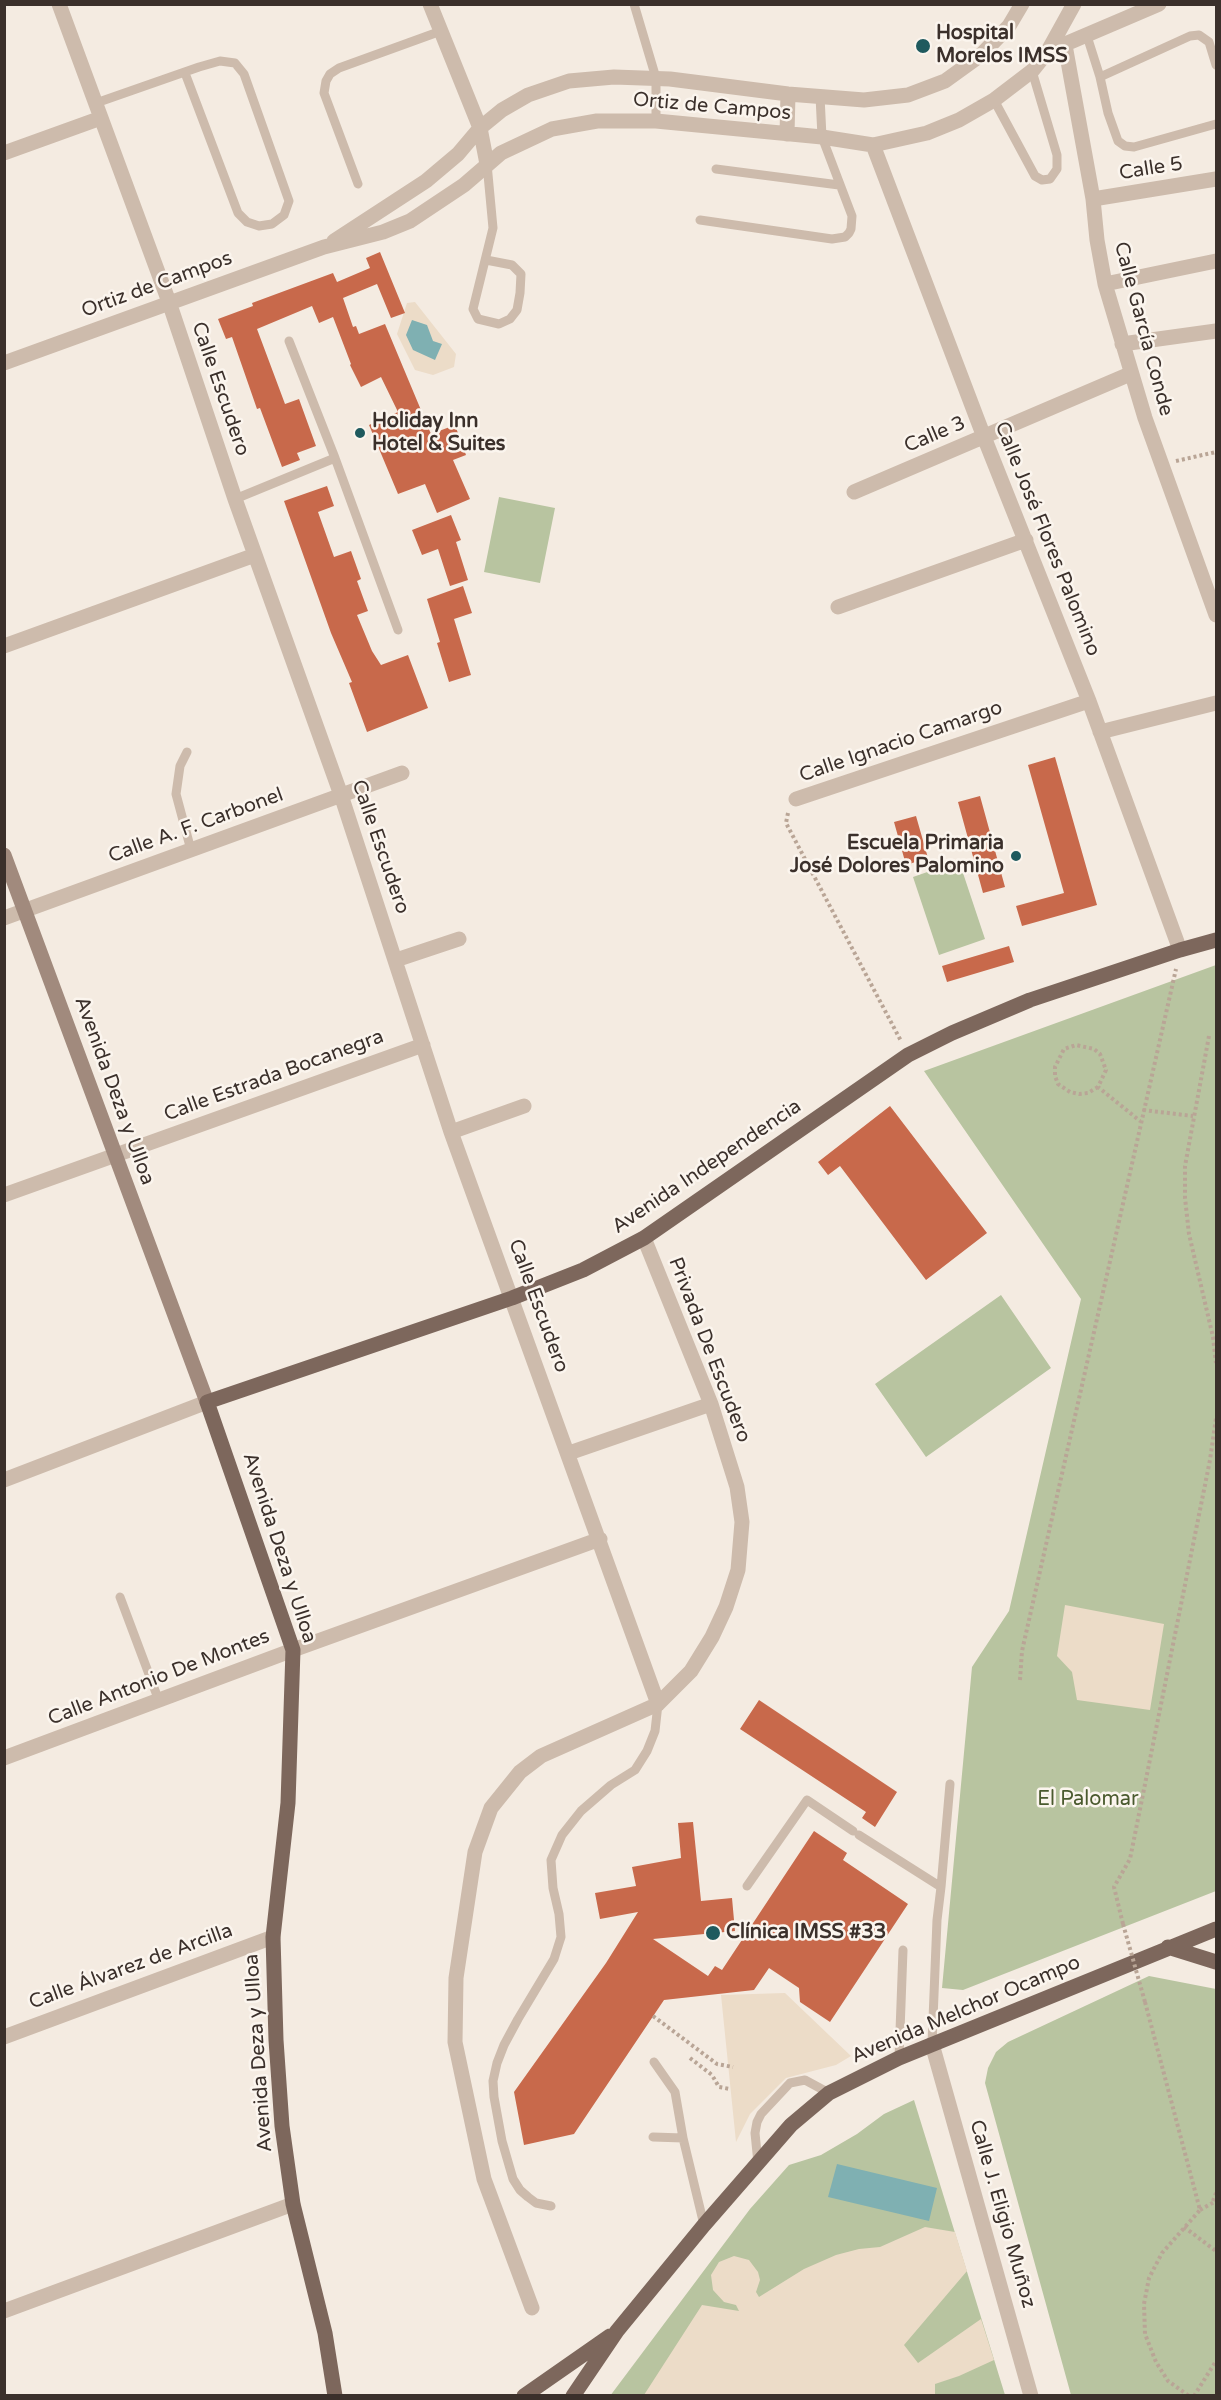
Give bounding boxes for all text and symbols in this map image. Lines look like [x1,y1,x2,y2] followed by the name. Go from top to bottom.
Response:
[936,22,1067,69] place label: Hospital Morelos IMSS
[914,37,932,55] marker: Hospital Morelos IMSS
[632,88,792,126] street label: Ortiz de Campos
[1117,152,1185,186] street label: Calle 5
[1108,239,1178,419] street label: Calle García Conde
[78,247,236,323] street label: Ortiz de Campos
[186,319,254,459] street label: Calle Escudero
[372,410,505,457] place label: Holiday Inn Hotel & Suites
[901,411,969,459] street label: Calle 3
[989,418,1105,660] street label: Calle José Flores Palomino
[353,426,367,440] marker: Holiday Inn Hotel & Suites
[796,696,1006,788] street label: Calle Ignacio Camargo
[346,777,414,917] street label: Calle Escudero
[105,783,287,869] street label: Calle A. F. Carbonel
[790,832,1004,879] place label: Escuela Primaria José Dolores Palomino
[1009,849,1023,863] marker: Escuela Primaria José Dolores Palomino
[69,994,159,1188] street label: Avenida Deza y Ulloa
[161,1025,387,1127] street label: Calle Estrada Bocanegra
[608,1095,806,1239] street label: Avenida Independencia
[503,1236,573,1376] street label: Calle Escudero
[663,1254,755,1446] street label: Privada De Escudero
[237,1450,321,1646] street label: Avenida Deza y Ulloa
[45,1625,273,1731] street label: Calle Antonio De Montes
[1037,1788,1139,1812] park label: El Palomar
[26,1919,236,2015] street label: Calle Álvarez de Arcilla
[726,1921,886,1945] place label: Clínica IMSS #33
[704,1924,722,1942] marker: Clínica IMSS #33
[848,1951,1084,2069] street label: Avenida Melchor Ocampo
[240,1953,278,2153] street label: Avenida Deza y Ulloa
[964,2117,1040,2311] street label: Calle J. Eligio Muñoz

